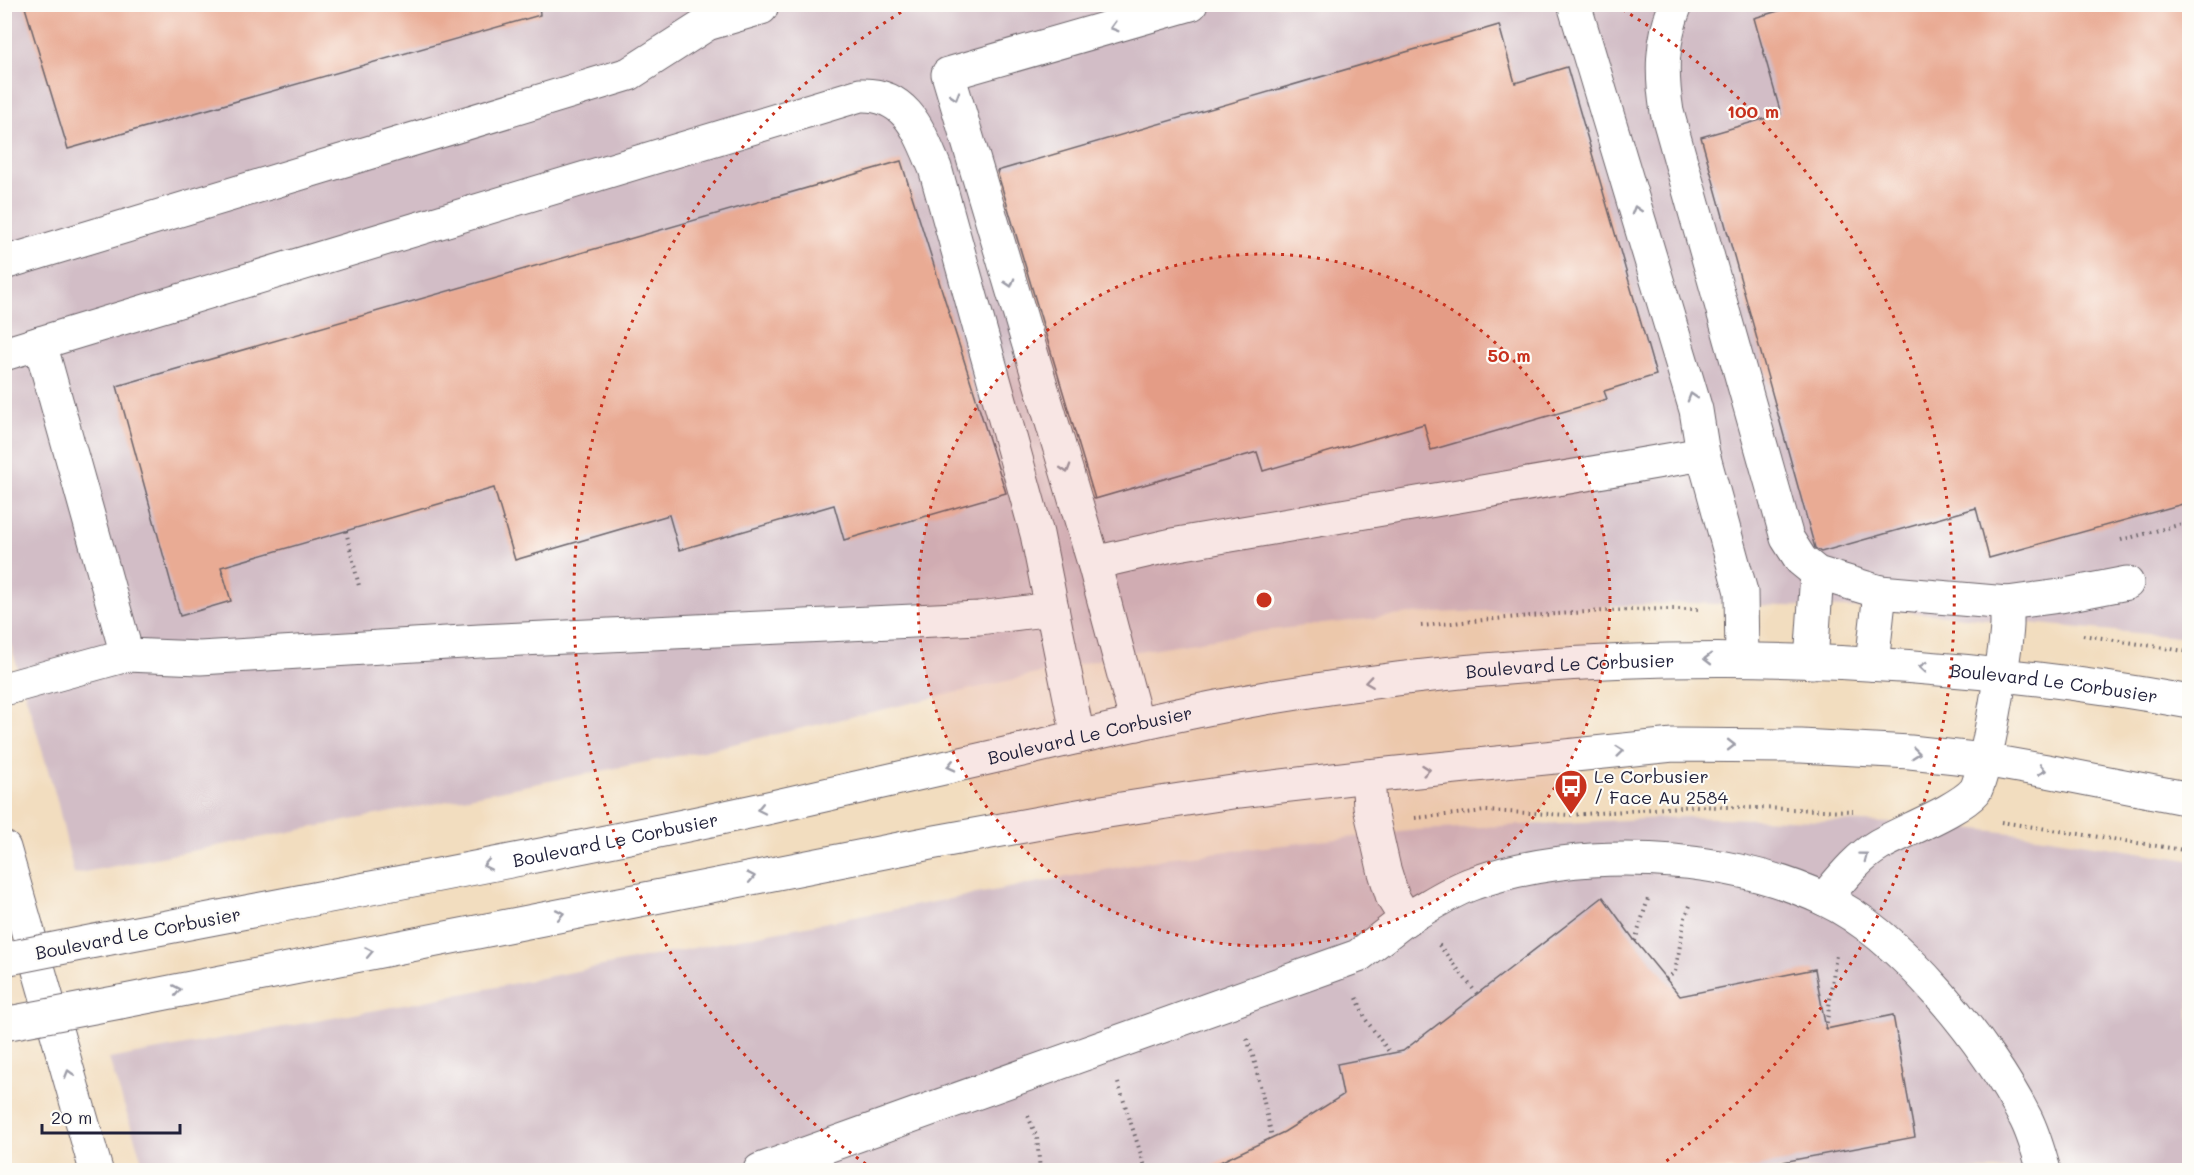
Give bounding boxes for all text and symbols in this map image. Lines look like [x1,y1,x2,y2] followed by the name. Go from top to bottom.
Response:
[1109,19,1119,32] one-way arrow
[948,90,960,101] one-way arrow
[1727,99,1779,123] text: 100 m
[1631,205,1643,216] one-way arrow
[1003,277,1015,288] one-way arrow
[1488,343,1530,367] text: 50 m
[1687,392,1699,403] one-way arrow
[1059,463,1071,474] one-way arrow
[1254,590,1274,610] centre of rings
[1465,648,1675,684] street label: Boulevard Le Corbusier
[1703,653,1712,665] one-way arrow
[1949,658,2159,708] street label: Boulevard Le Corbusier
[1919,661,1928,674] one-way arrow
[1364,676,1373,688] one-way arrow
[985,700,1194,770] street label: Boulevard Le Corbusier
[1727,739,1736,751] one-way arrow
[1616,745,1625,758] one-way arrow
[1912,746,1921,758] one-way arrow
[946,759,956,772] one-way arrow
[2037,763,2047,776] one-way arrow
[1422,764,1431,777] one-way arrow
[1594,764,1728,809] place label: Le Corbusier / Face Au 2584
[1553,768,1589,815] bus stop icon: Le Corbusier / Face Au 2584
[756,802,766,815] one-way arrow
[511,807,720,872] street label: Boulevard Le Corbusier
[1857,853,1868,864] one-way arrow
[483,858,493,871] one-way arrow
[746,871,756,884] one-way arrow
[33,901,243,965] street label: Boulevard Le Corbusier
[555,908,565,921] one-way arrow
[363,946,373,959] one-way arrow
[172,984,182,997] one-way arrow
[64,1069,76,1080] one-way arrow
[42,1097,180,1135] scale bar
[51,1105,92,1129] text: 20 m

